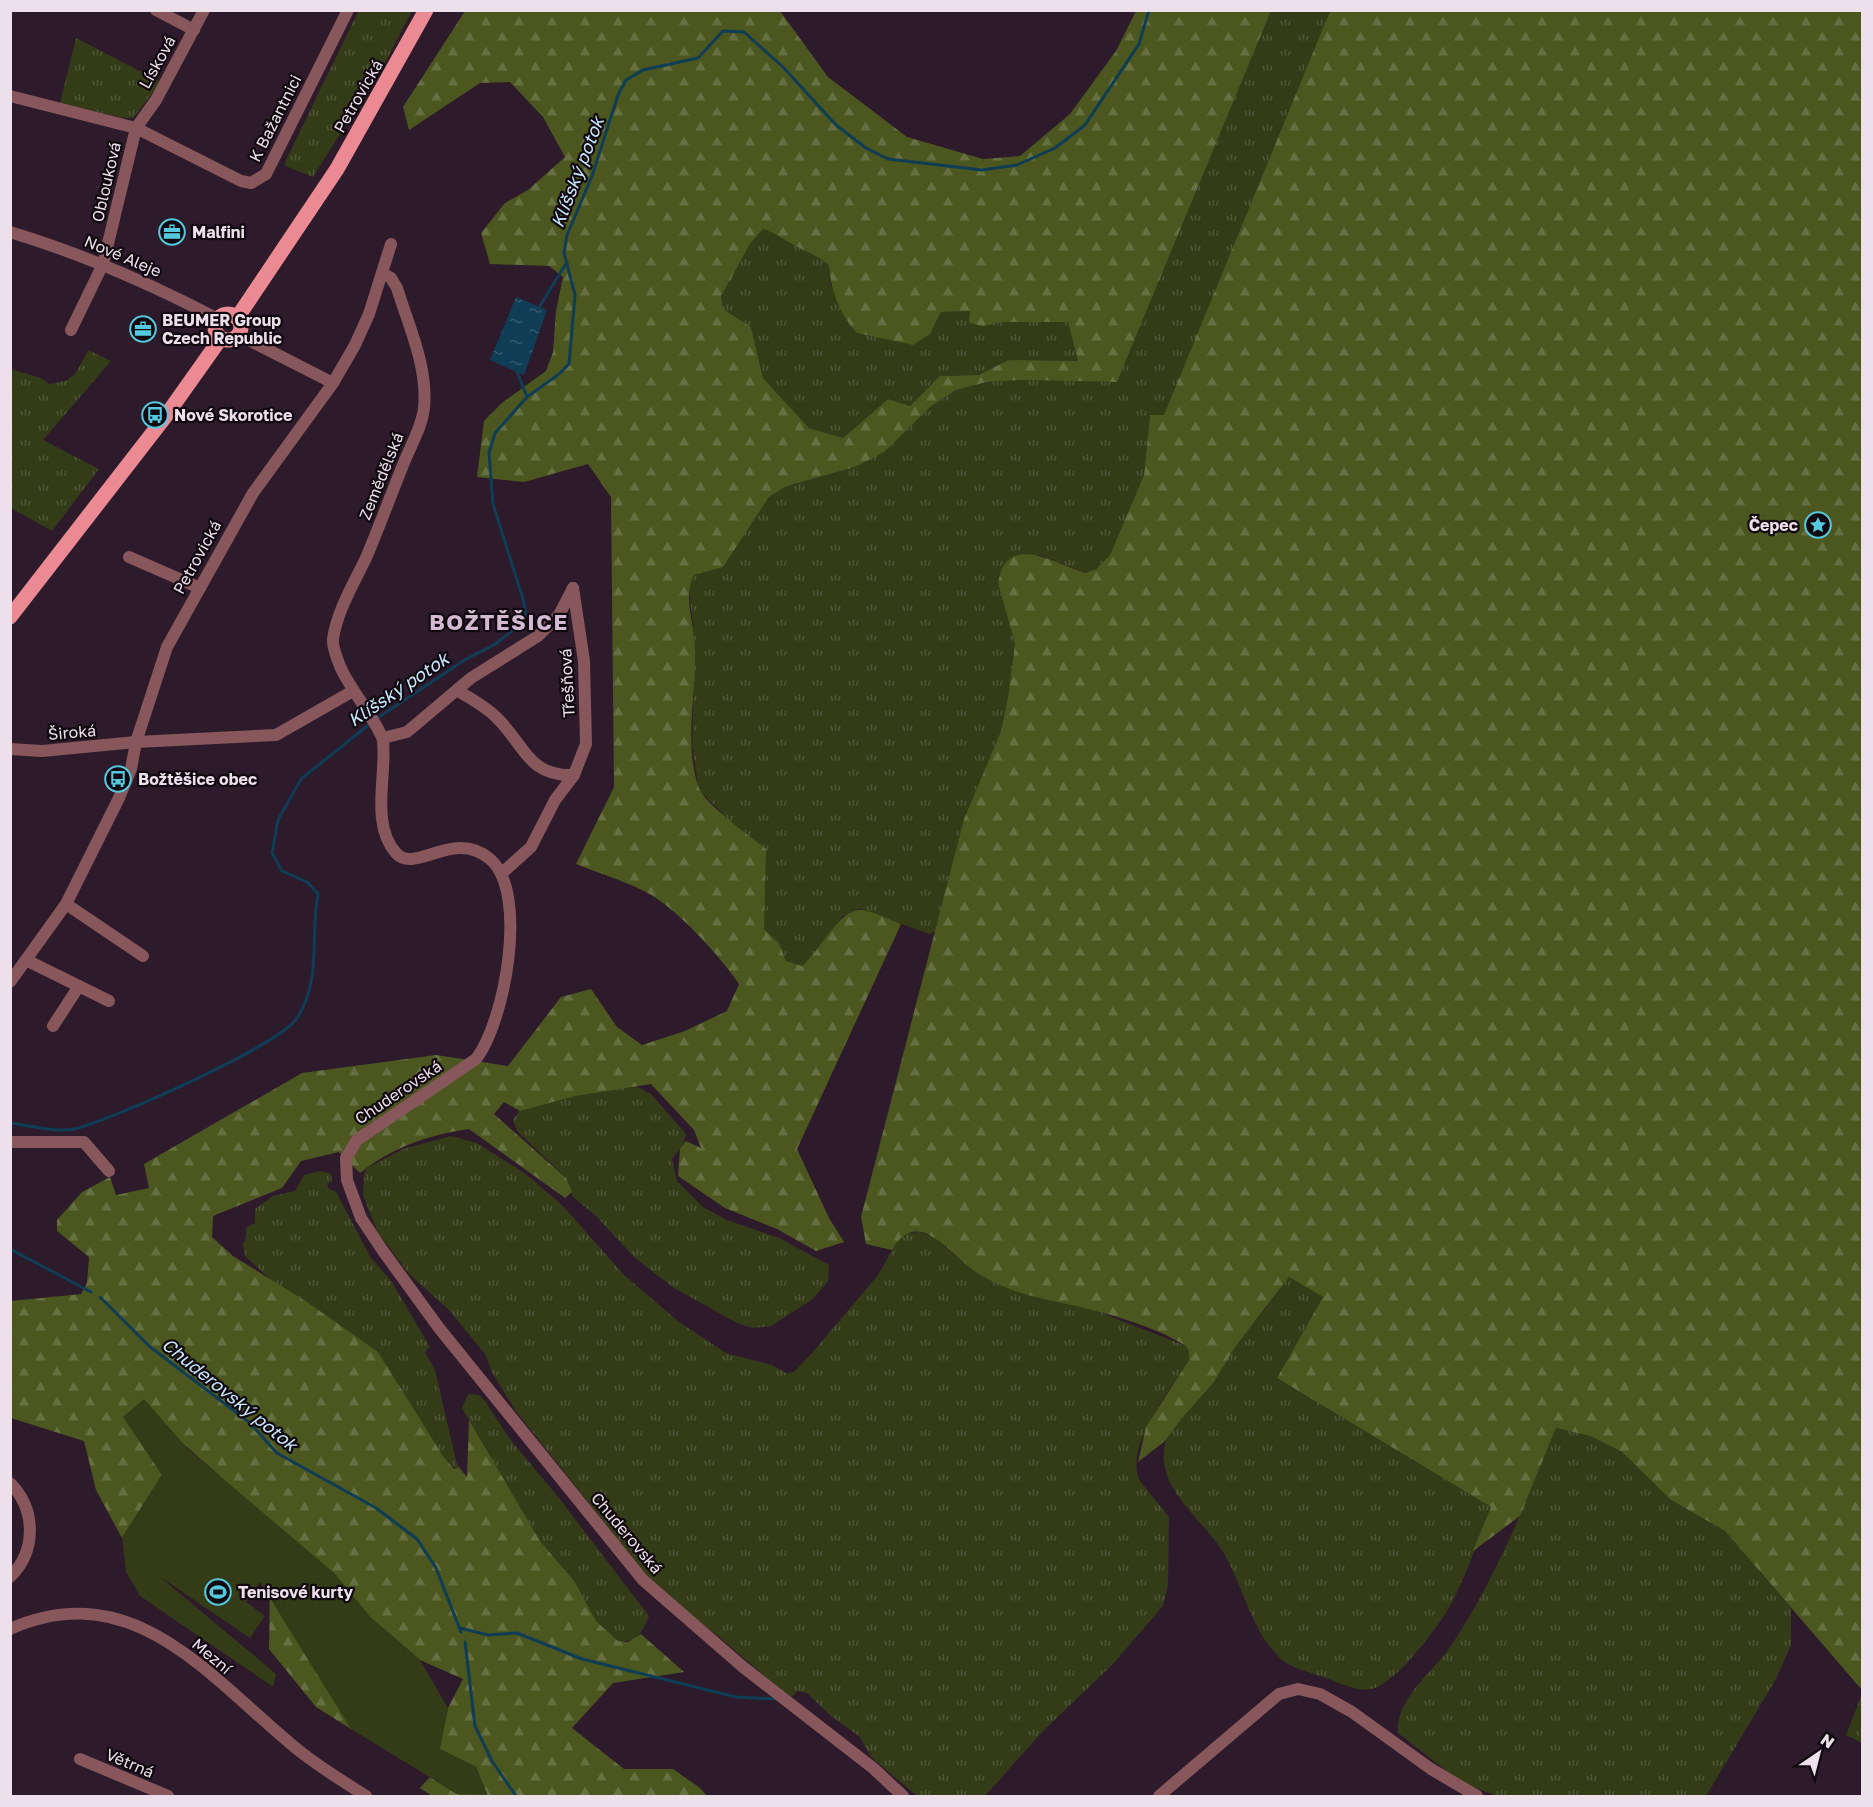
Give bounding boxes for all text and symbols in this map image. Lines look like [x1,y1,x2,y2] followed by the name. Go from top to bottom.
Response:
[134,32,180,92] street label: Lísková
[329,56,387,136] street label: Petrovická
[244,71,306,165] street label: K Bažantnici
[546,112,609,230] water label: Klíšský potok
[87,140,125,224] street label: Oblouková
[157,217,187,247] office icon: Malfini
[192,222,245,242] place label: Malfini
[82,231,164,281] street label: Nové Aleje
[162,310,282,348] place label: BEUMER Group Czech Republic
[128,314,158,344] office icon: BEUMER Group Czech Republic
[140,400,170,430] bus stop icon: Nové Skorotice
[174,405,292,425] place label: Nové Skorotice
[354,429,408,523] street label: Zemědělská
[1803,510,1833,540] place icon: Čepec
[1749,515,1798,535] place label: Čepec
[169,517,225,597] street label: Petrovická
[429,608,569,635] district label: BOŽTĚŠICE
[343,646,454,731] water label: Klíšský potok
[555,648,579,718] street label: Třešňová
[47,720,97,744] street label: Široká
[103,764,133,794] bus stop icon: Božtěšice obec
[138,769,257,789] place label: Božtěšice obec
[351,1056,445,1128] street label: Chuderovská
[158,1333,303,1456] water label: Chuderovský potok
[587,1488,667,1578] street label: Chuderovská
[203,1577,233,1607] sports icon: Tenisové kurty
[238,1582,353,1602] place label: Tenisové kurty
[188,1634,237,1679] street label: Mezní
[1789,1723,1849,1783] north arrow
[1817,1729,1838,1752] text: N
[103,1744,157,1782] street label: Větrná

